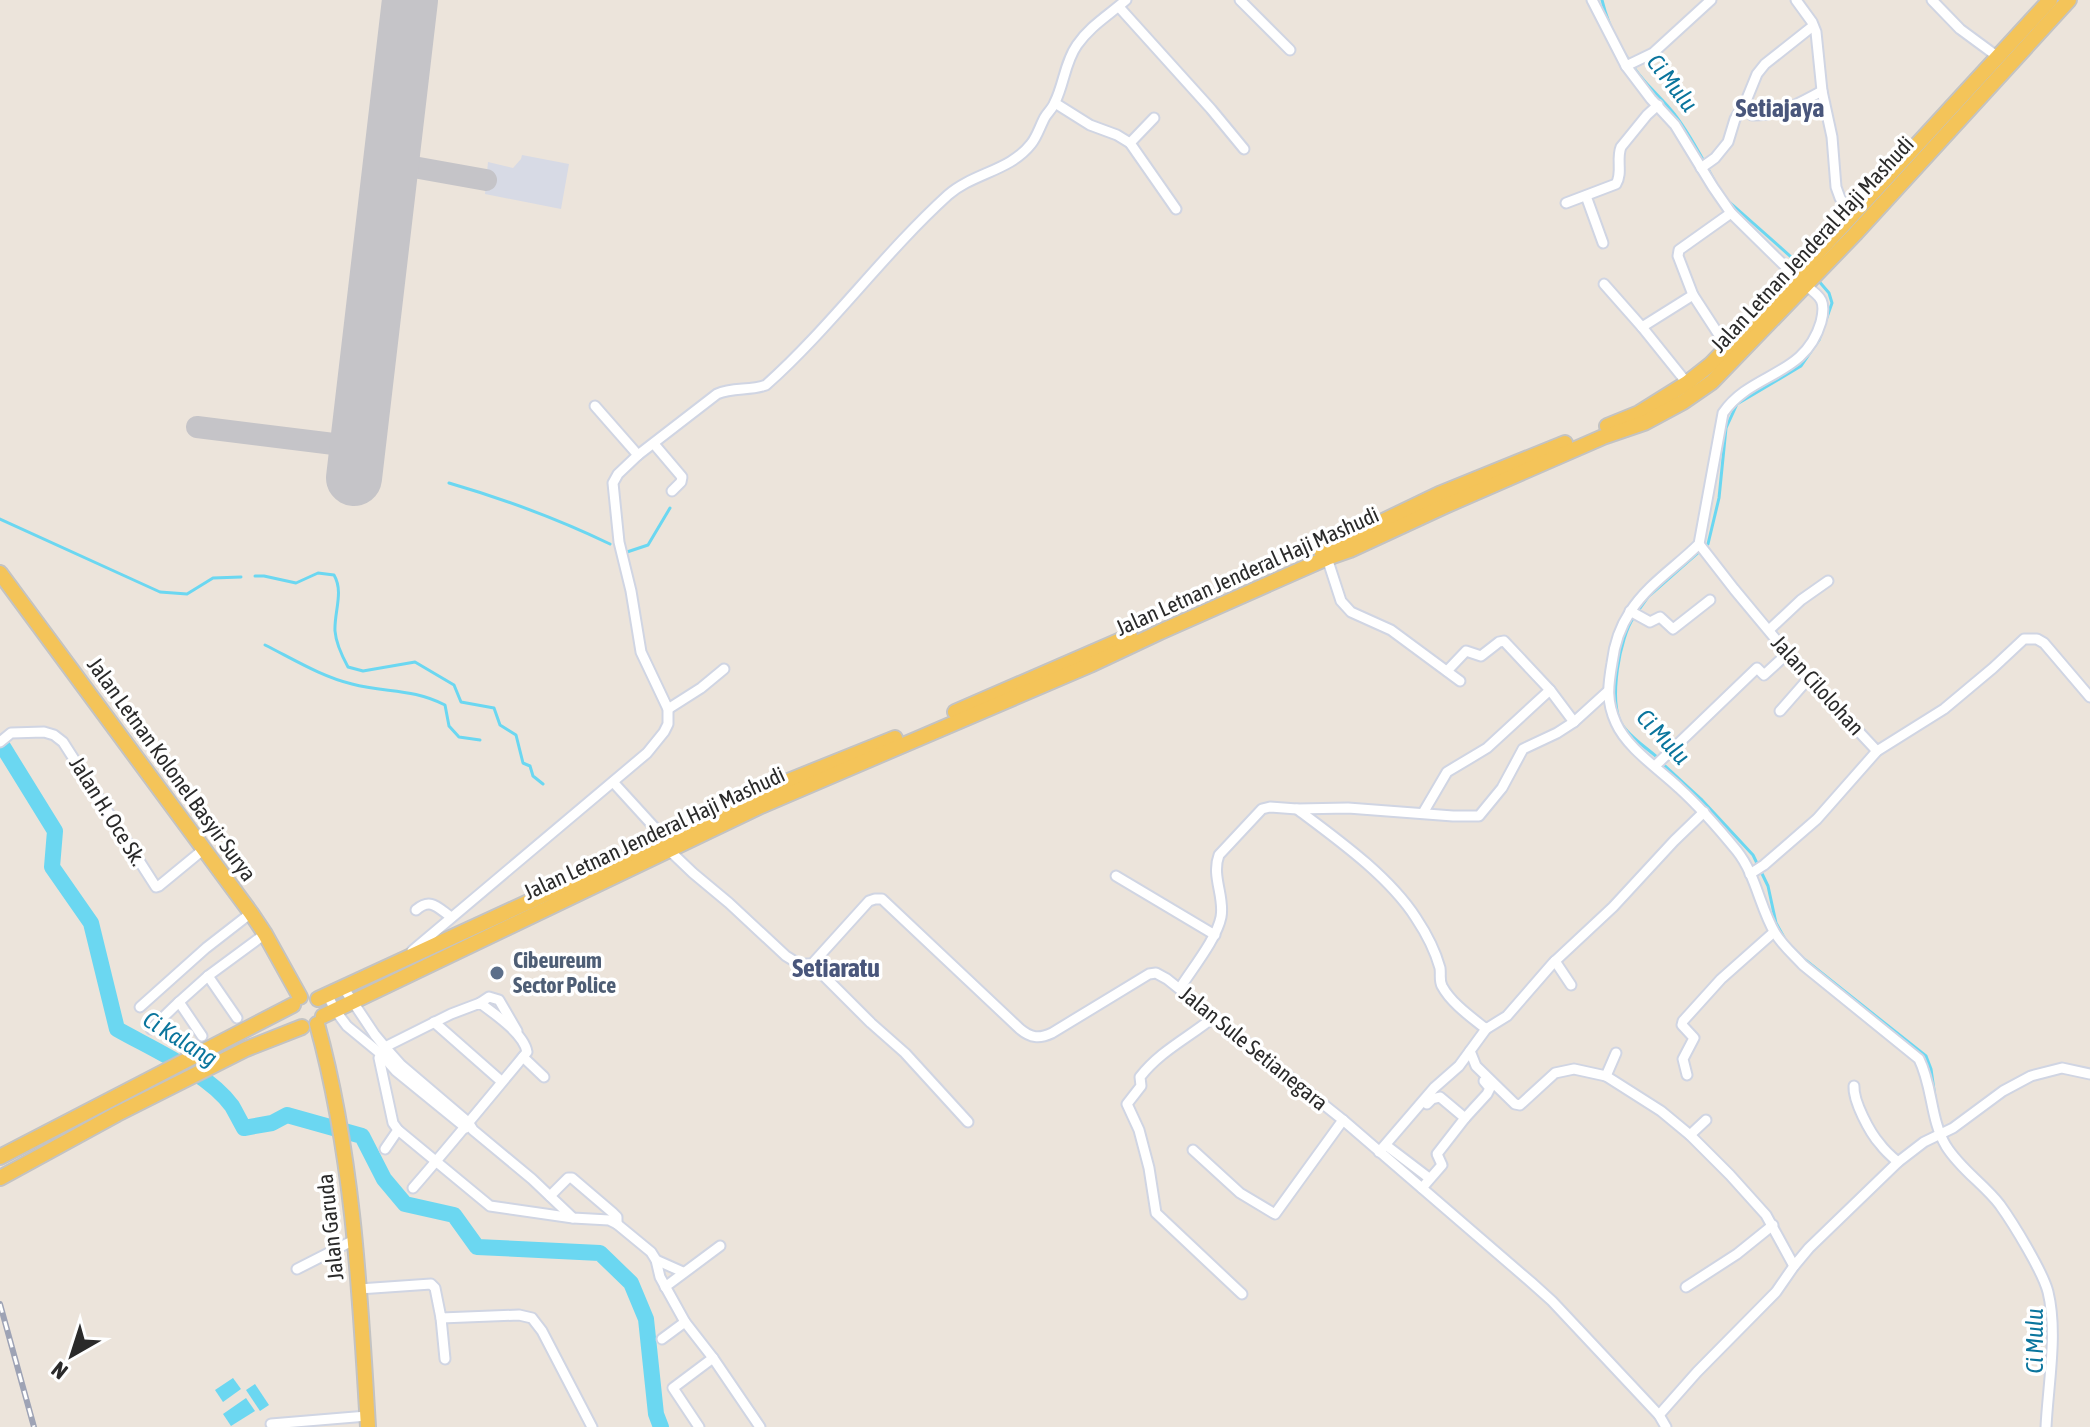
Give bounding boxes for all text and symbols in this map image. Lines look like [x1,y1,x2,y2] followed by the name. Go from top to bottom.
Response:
[1642,49,1703,117] water label: Ci Mulu
[1736,93,1824,123] district label: Setiajaya
[1705,131,1919,357] street label: Jalan Letnan Jenderal Haji Mashudi
[1111,501,1383,641] street label: Jalan Letnan Jenderal Haji Mashudi
[1766,630,1870,740] street label: Jalan Cilolohan
[82,652,262,886] street label: Jalan Letnan Kolonel Basyir Surya
[1631,704,1696,770] water label: Ci Mulu
[64,752,152,870] street label: Jalan H. Oce Sk.
[519,761,789,905] street label: Jalan Letnan Jenderal Haji Mashudi
[513,947,616,998] place label: Cibeureum Sector Police
[792,953,880,983] district label: Setiaratu
[488,964,506,982] marker: Cibeureum Sector Police
[1175,980,1333,1116] street label: Jalan Sule Setianegara
[138,1005,222,1072] water label: Ci Kalang
[311,1173,349,1281] street label: Jalan Garuda
[2021,1308,2048,1374] water label: Ci Mulu
[32,1315,112,1395] north arrow
[46,1356,73,1385] text: N

